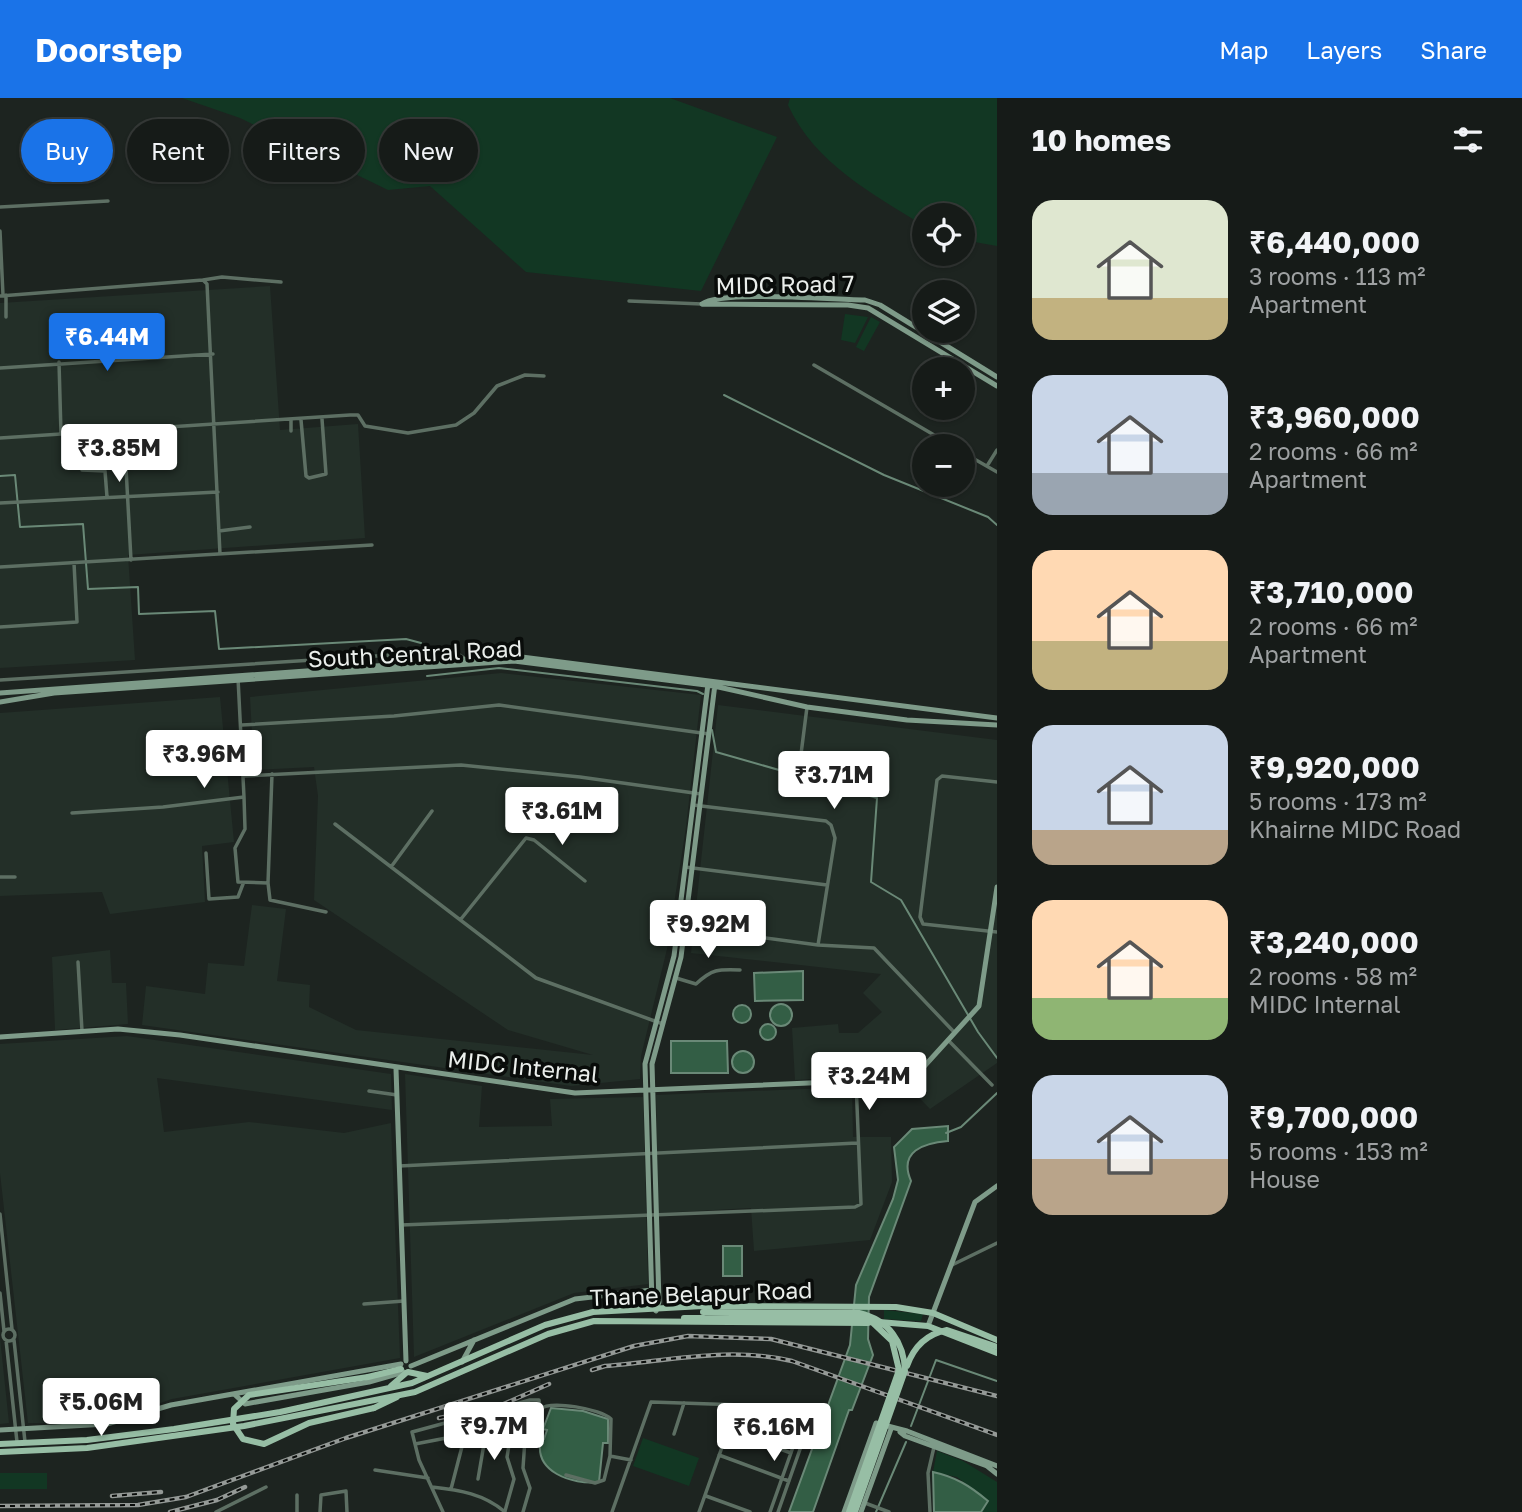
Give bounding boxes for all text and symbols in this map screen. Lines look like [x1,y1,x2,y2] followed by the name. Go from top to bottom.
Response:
[35,30,182,69] text: Doorstep
[1219,35,1268,64] text: Map
[1306,35,1382,64] text: Layers
[1420,35,1487,64] text: Share
[21,119,113,182] chip: Buy
[127,119,229,182] chip: Rent
[243,119,365,182] chip: Filters
[379,119,478,182] chip: New
[1449,121,1487,159] icon: filters
[1032,122,1171,158] text: 10 homes
[912,203,975,497] map controls
[912,203,975,266] button: locate
[1249,224,1420,260] text: ₹6,440,000
[1088,228,1172,312] icon: home
[1249,262,1426,290] text: 3 rooms · 113 m²
[715,269,855,299] street label: MIDC Road 7
[912,280,975,343] button: layers
[1249,290,1367,318] text: Apartment
[50,314,164,373] pin: ₹6.44M
[65,322,149,350] text: ₹6.44M
[912,357,975,420] button: +
[1249,399,1420,435] text: ₹3,960,000
[1088,403,1172,487] icon: home
[62,424,176,484] pin: ₹3.85M
[77,433,161,461] text: ₹3.85M
[912,434,975,497] button: −
[1249,437,1418,465] text: 2 rooms · 66 m²
[1249,465,1367,493] text: Apartment
[1249,574,1413,610] text: ₹3,710,000
[1088,578,1172,662] icon: home
[1249,612,1418,640] text: 2 rooms · 66 m²
[307,633,523,673] street label: South Central Road
[1249,640,1367,668] text: Apartment
[147,730,261,790] pin: ₹3.96M
[162,739,246,767] text: ₹3.96M
[1249,749,1420,785] text: ₹9,920,000
[777,752,891,811] pin: ₹3.71M
[1088,753,1172,837] icon: home
[794,760,874,788] text: ₹3.71M
[1249,787,1427,815] text: 5 rooms · 173 m²
[505,788,619,847] pin: ₹3.61M
[521,796,603,824] text: ₹3.61M
[1249,815,1461,843] text: Khairne MIDC Road
[651,900,765,960] pin: ₹9.92M
[666,909,750,937] text: ₹9.92M
[1249,924,1419,960] text: ₹3,240,000
[1088,928,1172,1012] icon: home
[1249,962,1417,990] text: 2 rooms · 58 m²
[1249,990,1401,1018] text: MIDC Internal
[446,1044,600,1088] street label: MIDC Internal
[812,1052,926,1112] pin: ₹3.24M
[827,1061,911,1089] text: ₹3.24M
[1249,1099,1418,1135] text: ₹9,700,000
[1088,1103,1172,1187] icon: home
[1249,1137,1428,1165] text: 5 rooms · 153 m²
[1249,1165,1320,1193] text: House
[589,1275,813,1311] street label: Thane Belapur Road
[44,1378,158,1438] pin: ₹5.06M
[59,1387,143,1415] text: ₹5.06M
[445,1402,543,1462] pin: ₹9.7M
[717,1404,831,1463] pin: ₹6.16M
[460,1411,528,1439] text: ₹9.7M
[733,1412,815,1440] text: ₹6.16M

